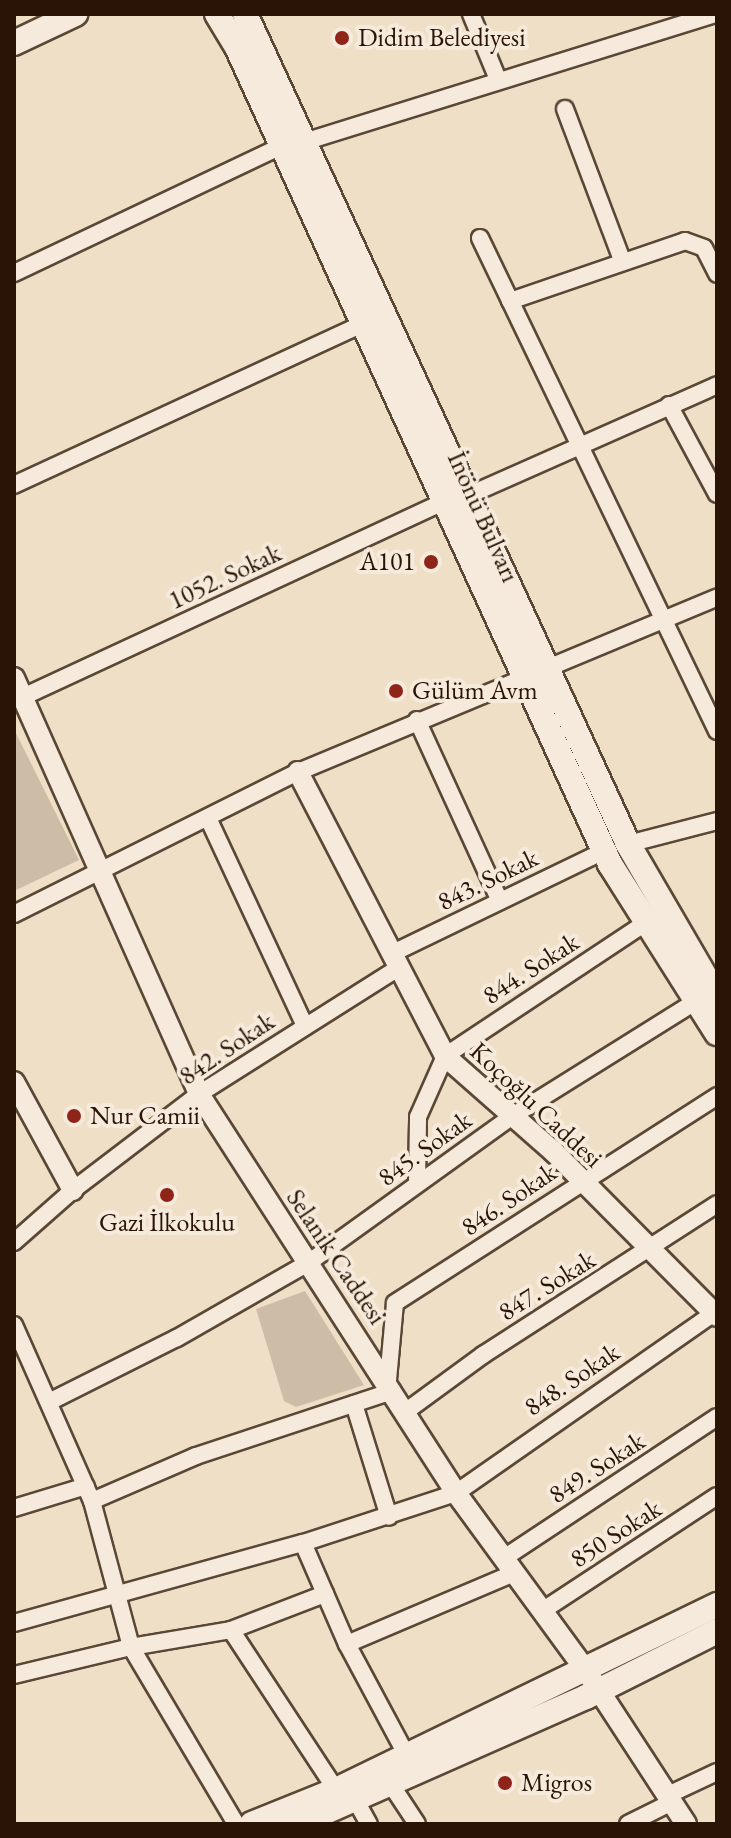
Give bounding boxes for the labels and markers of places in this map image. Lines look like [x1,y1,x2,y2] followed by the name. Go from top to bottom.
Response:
[358,22,526,54] place label: Didim Belediyesi
[333,29,351,47] marker: Didim Belediyesi
[360,546,415,578] place label: A101
[422,553,440,571] marker: A101
[412,675,538,707] place label: Gülüm Avm
[387,682,405,700] marker: Gülüm Avm
[90,1100,200,1132] place label: Nur Camii
[65,1107,83,1125] marker: Nur Camii
[158,1186,176,1204] marker: Gazi İlkokulu
[99,1207,235,1239] place label: Gazi İlkokulu
[521,1767,592,1799] place label: Migros
[496,1774,514,1792] marker: Migros

